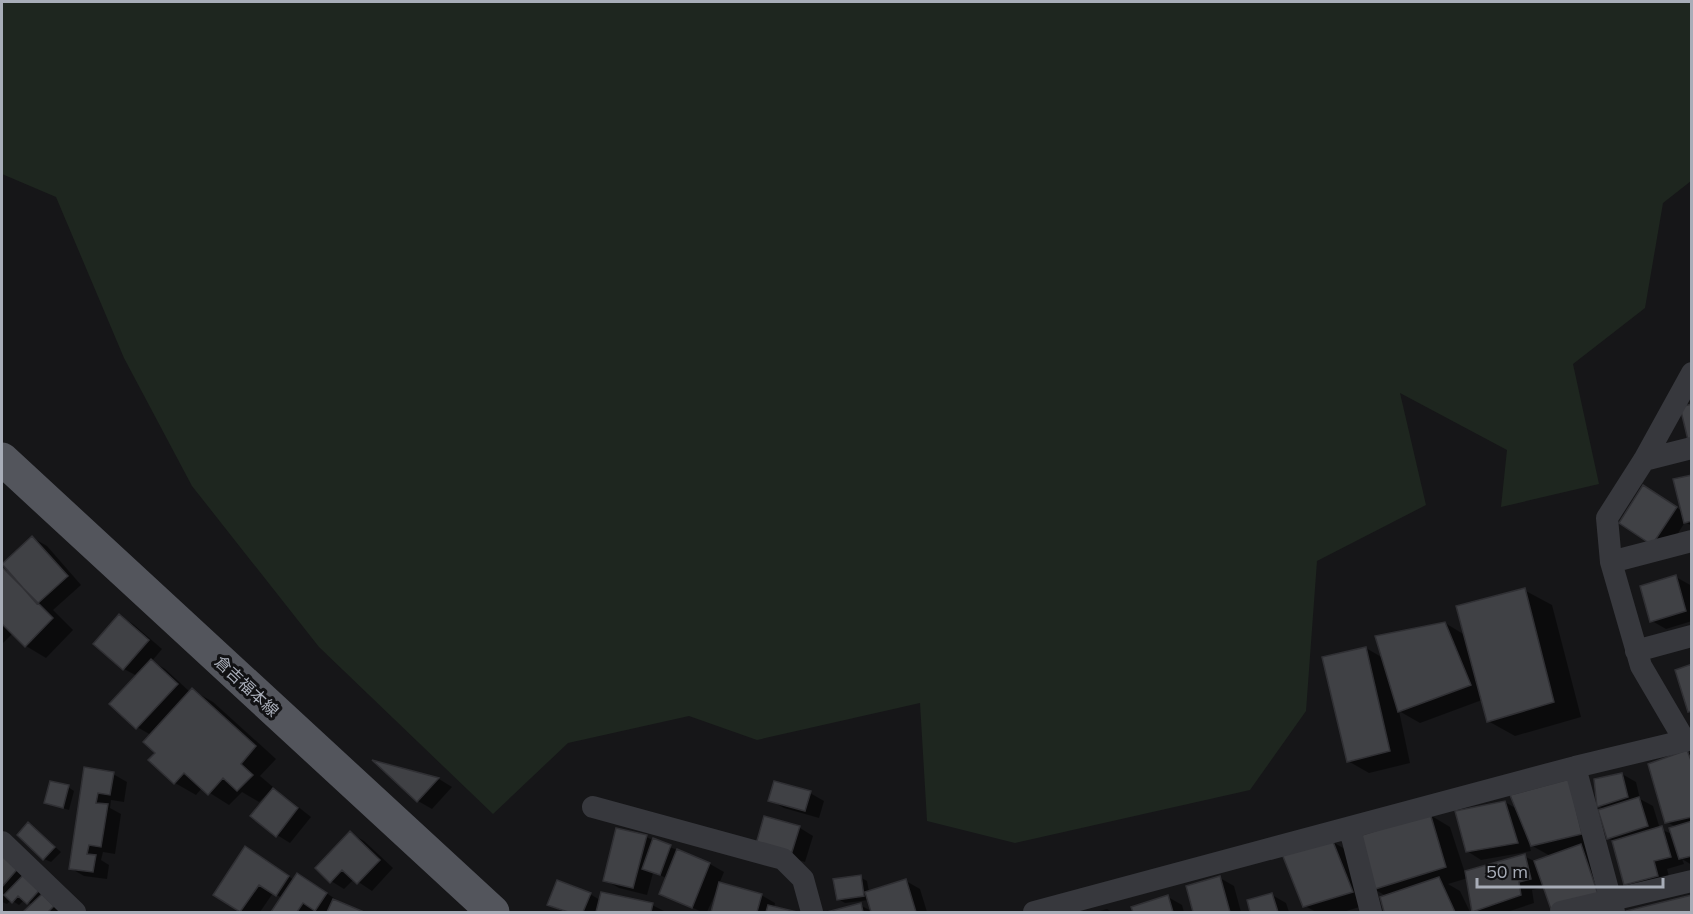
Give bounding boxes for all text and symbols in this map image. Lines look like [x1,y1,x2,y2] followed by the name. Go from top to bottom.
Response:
[211,651,283,721] street label: 倉吉福本線
[1477,851,1663,889] scale bar
[1486,860,1528,883] text: 50 m

